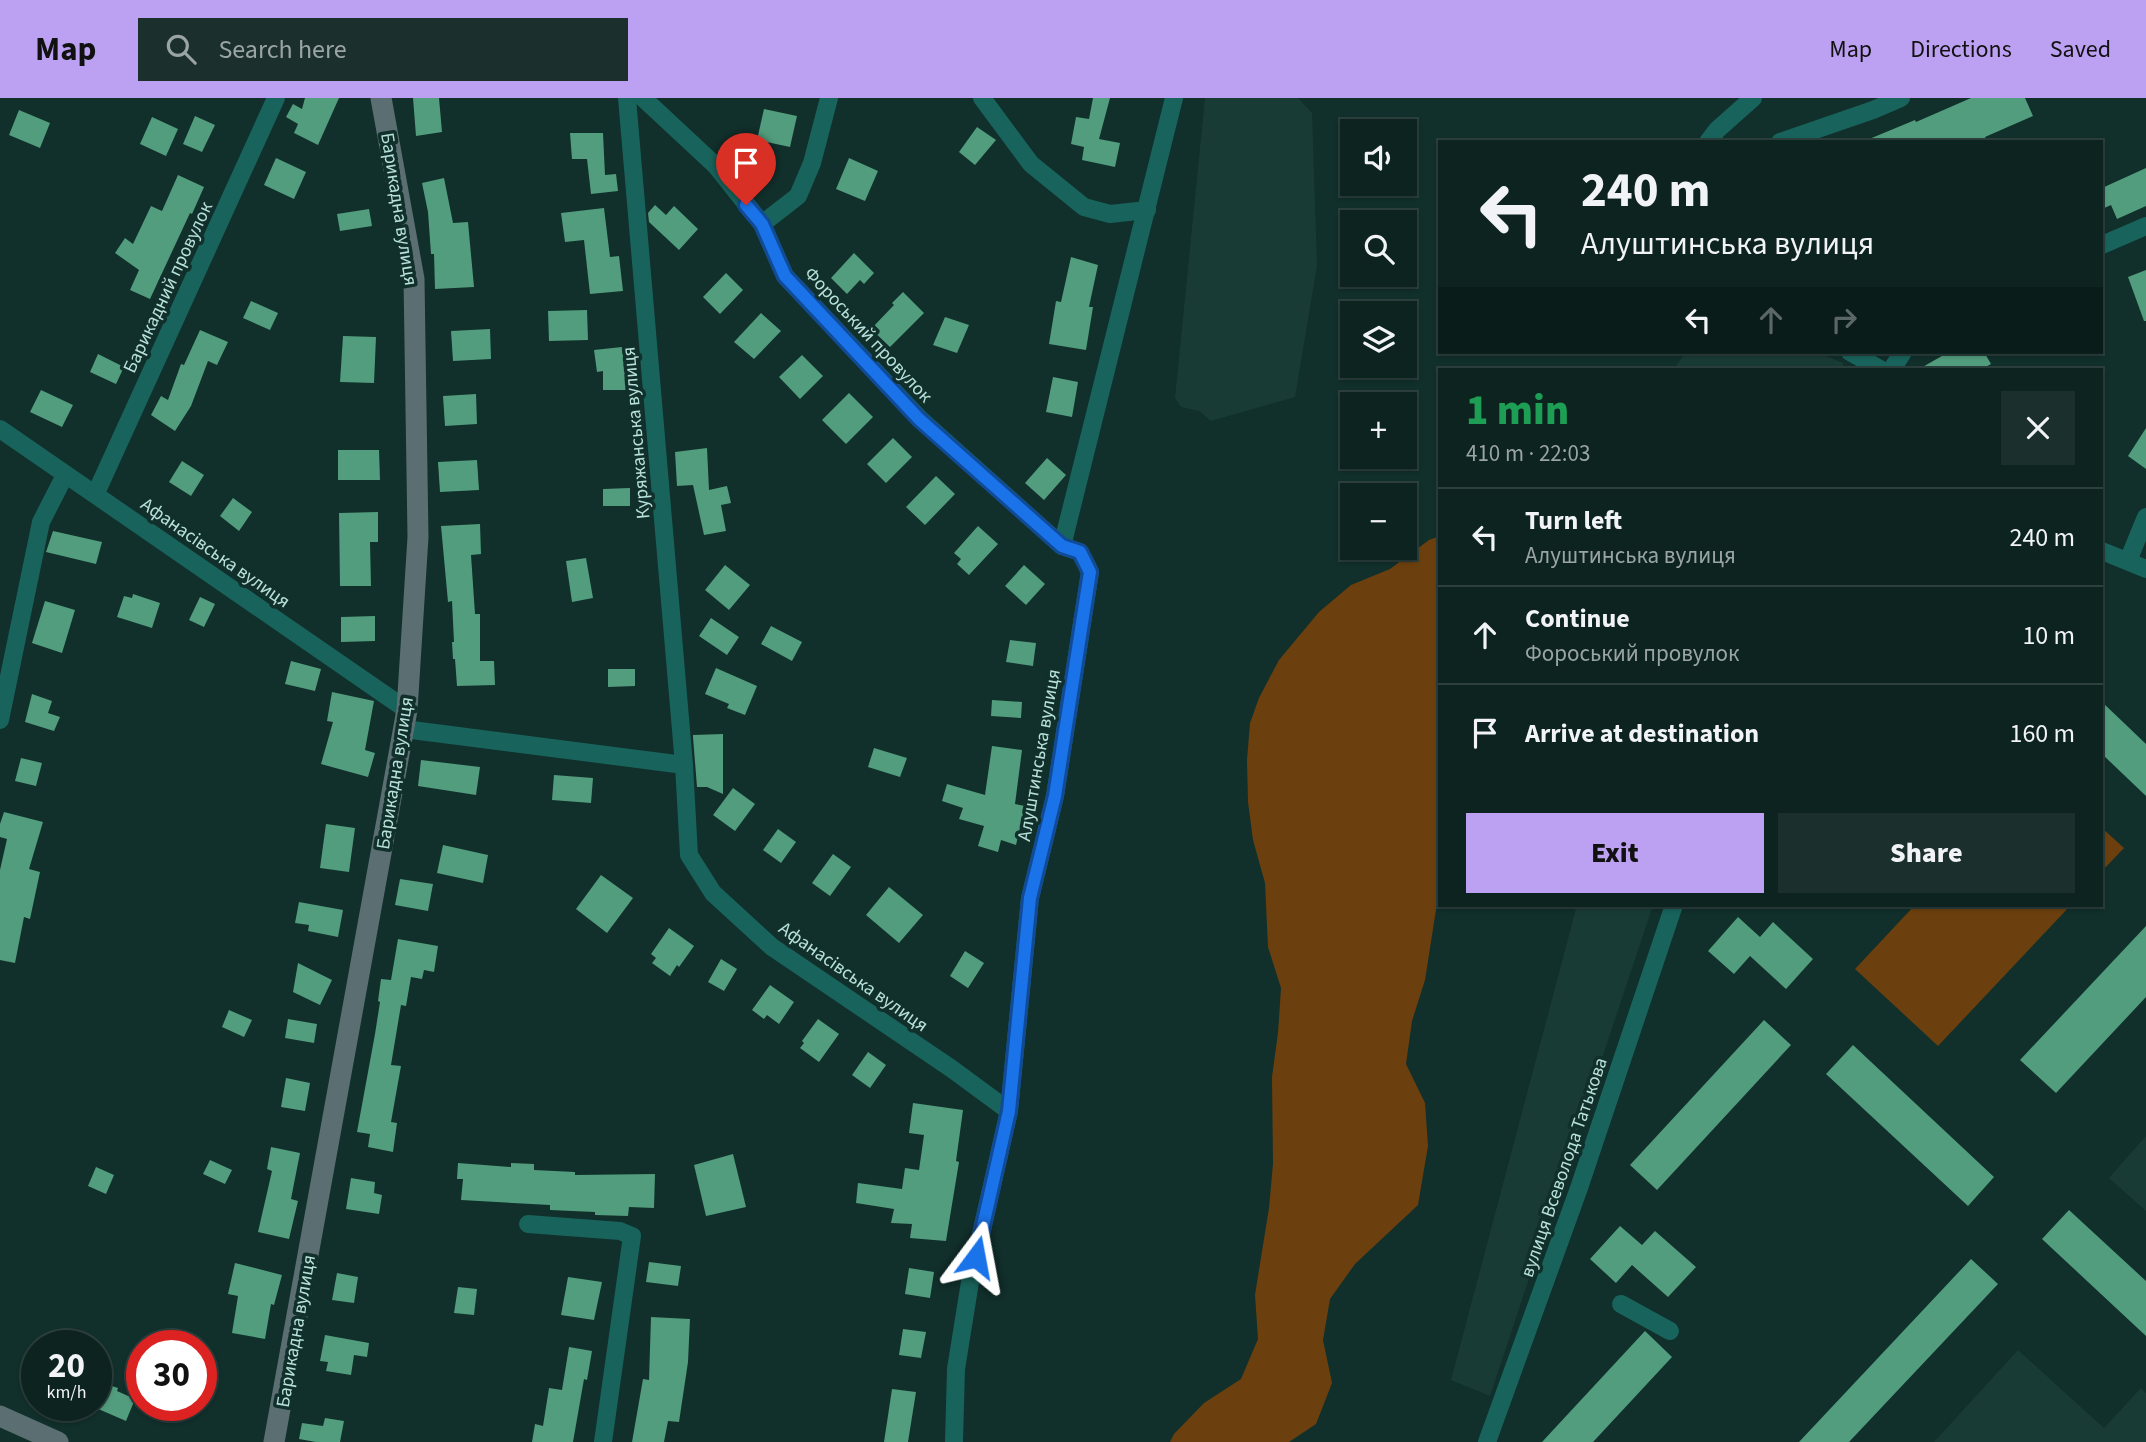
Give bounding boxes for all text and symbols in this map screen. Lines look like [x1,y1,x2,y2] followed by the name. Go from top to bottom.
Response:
[138,18,628,81] search box
[35,26,96,73] text: Map
[162,30,200,68] icon: search
[218,31,347,68] text: Search here
[1829,32,1872,67] text: Map
[1910,32,2012,67] text: Directions
[2050,32,2111,67] text: Saved
[1340,119,1417,560] map controls
[1340,119,1417,196] button: sound
[373,131,424,288] street label: Барикадна вулиця
[716,133,776,205] pin
[727,144,765,182] icon: arrive
[1581,156,1710,226] text: 240 m
[1466,168,1557,259] icon: left
[117,197,220,378] street label: Барикадний провулок
[1340,210,1417,287] button: search
[1581,221,1874,267] text: Алуштинська вулиця
[798,261,939,409] street label: Фороський провулок
[1340,301,1417,378] button: layers
[1679,301,1717,339] icon: left
[1752,301,1790,339] icon: ahead
[1825,301,1863,339] icon: right
[616,345,657,520] street label: Куряжанська вулиця
[1466,381,1569,441] text: 1 min
[2001,391,2075,465] button: close
[1340,392,1417,469] button: +
[1466,437,1590,470] text: 410 m · 22:03
[1340,483,1417,560] button: −
[135,491,295,615] street label: Афанасівська вулиця
[1525,502,1622,539] text: Turn left
[1466,518,1504,556] icon: left
[2009,519,2075,556] text: 240 m
[1525,539,1736,572] text: Алуштинська вулиця
[1525,600,1630,637] text: Continue
[1466,616,1504,654] icon: ahead
[2022,617,2075,654] text: 10 m
[1525,637,1739,670] text: Фороський провулок
[1011,667,1068,843] street label: Алуштинська вулиця
[370,695,421,852] street label: Барикадна вулиця
[1466,714,1504,752] icon: arrive
[1525,715,1759,752] text: Arrive at destination
[2009,715,2075,752] text: 160 m
[1466,813,1764,893] button: Exit
[1778,813,2075,893] button: Share
[773,915,933,1039] street label: Афанасівська вулиця
[1514,1054,1615,1281] street label: вулиця Всеволода Татькова
[939,1220,1013,1294] position arrow
[270,1253,323,1410] street label: Барикадна вулиця
[126,1330,217,1421] speed limit sign: 30
[48,1341,85,1391] text: 20
[47,1380,86,1405] text: km/h

